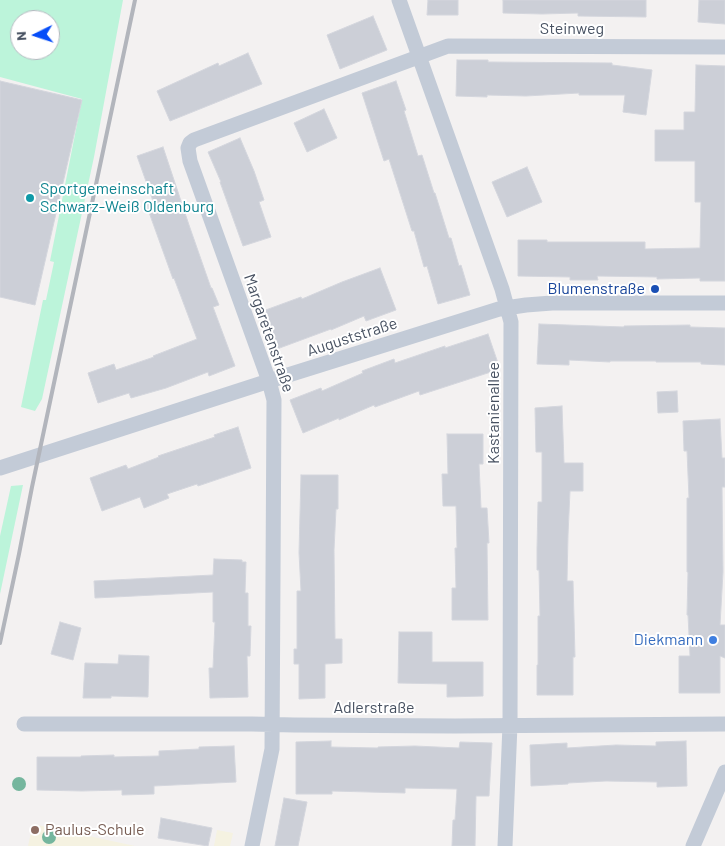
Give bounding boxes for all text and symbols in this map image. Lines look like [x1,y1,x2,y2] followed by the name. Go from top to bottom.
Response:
[10,10,60,60] north arrow
[540,19,604,39] street label: Steinweg
[12,31,29,41] text: N
[40,179,214,217] place label: Sportgemeinschaft Schwarz-Weiß Oldenburg
[24,192,36,204] marker: Sportgemeinschaft Schwarz-Weiß Oldenburg
[240,271,298,395] street label: Margaretenstraße
[548,279,645,299] place label: Blumenstraße
[649,283,661,295] marker: Blumenstraße
[304,313,400,361] street label: Auguststraße
[484,362,504,464] street label: Kastanienallee
[634,630,703,650] place label: Diekmann
[707,634,719,646] marker: Diekmann
[333,698,415,718] street label: Adlerstraße
[45,820,145,840] place label: Paulus-Schule
[29,824,41,836] marker: Paulus-Schule

